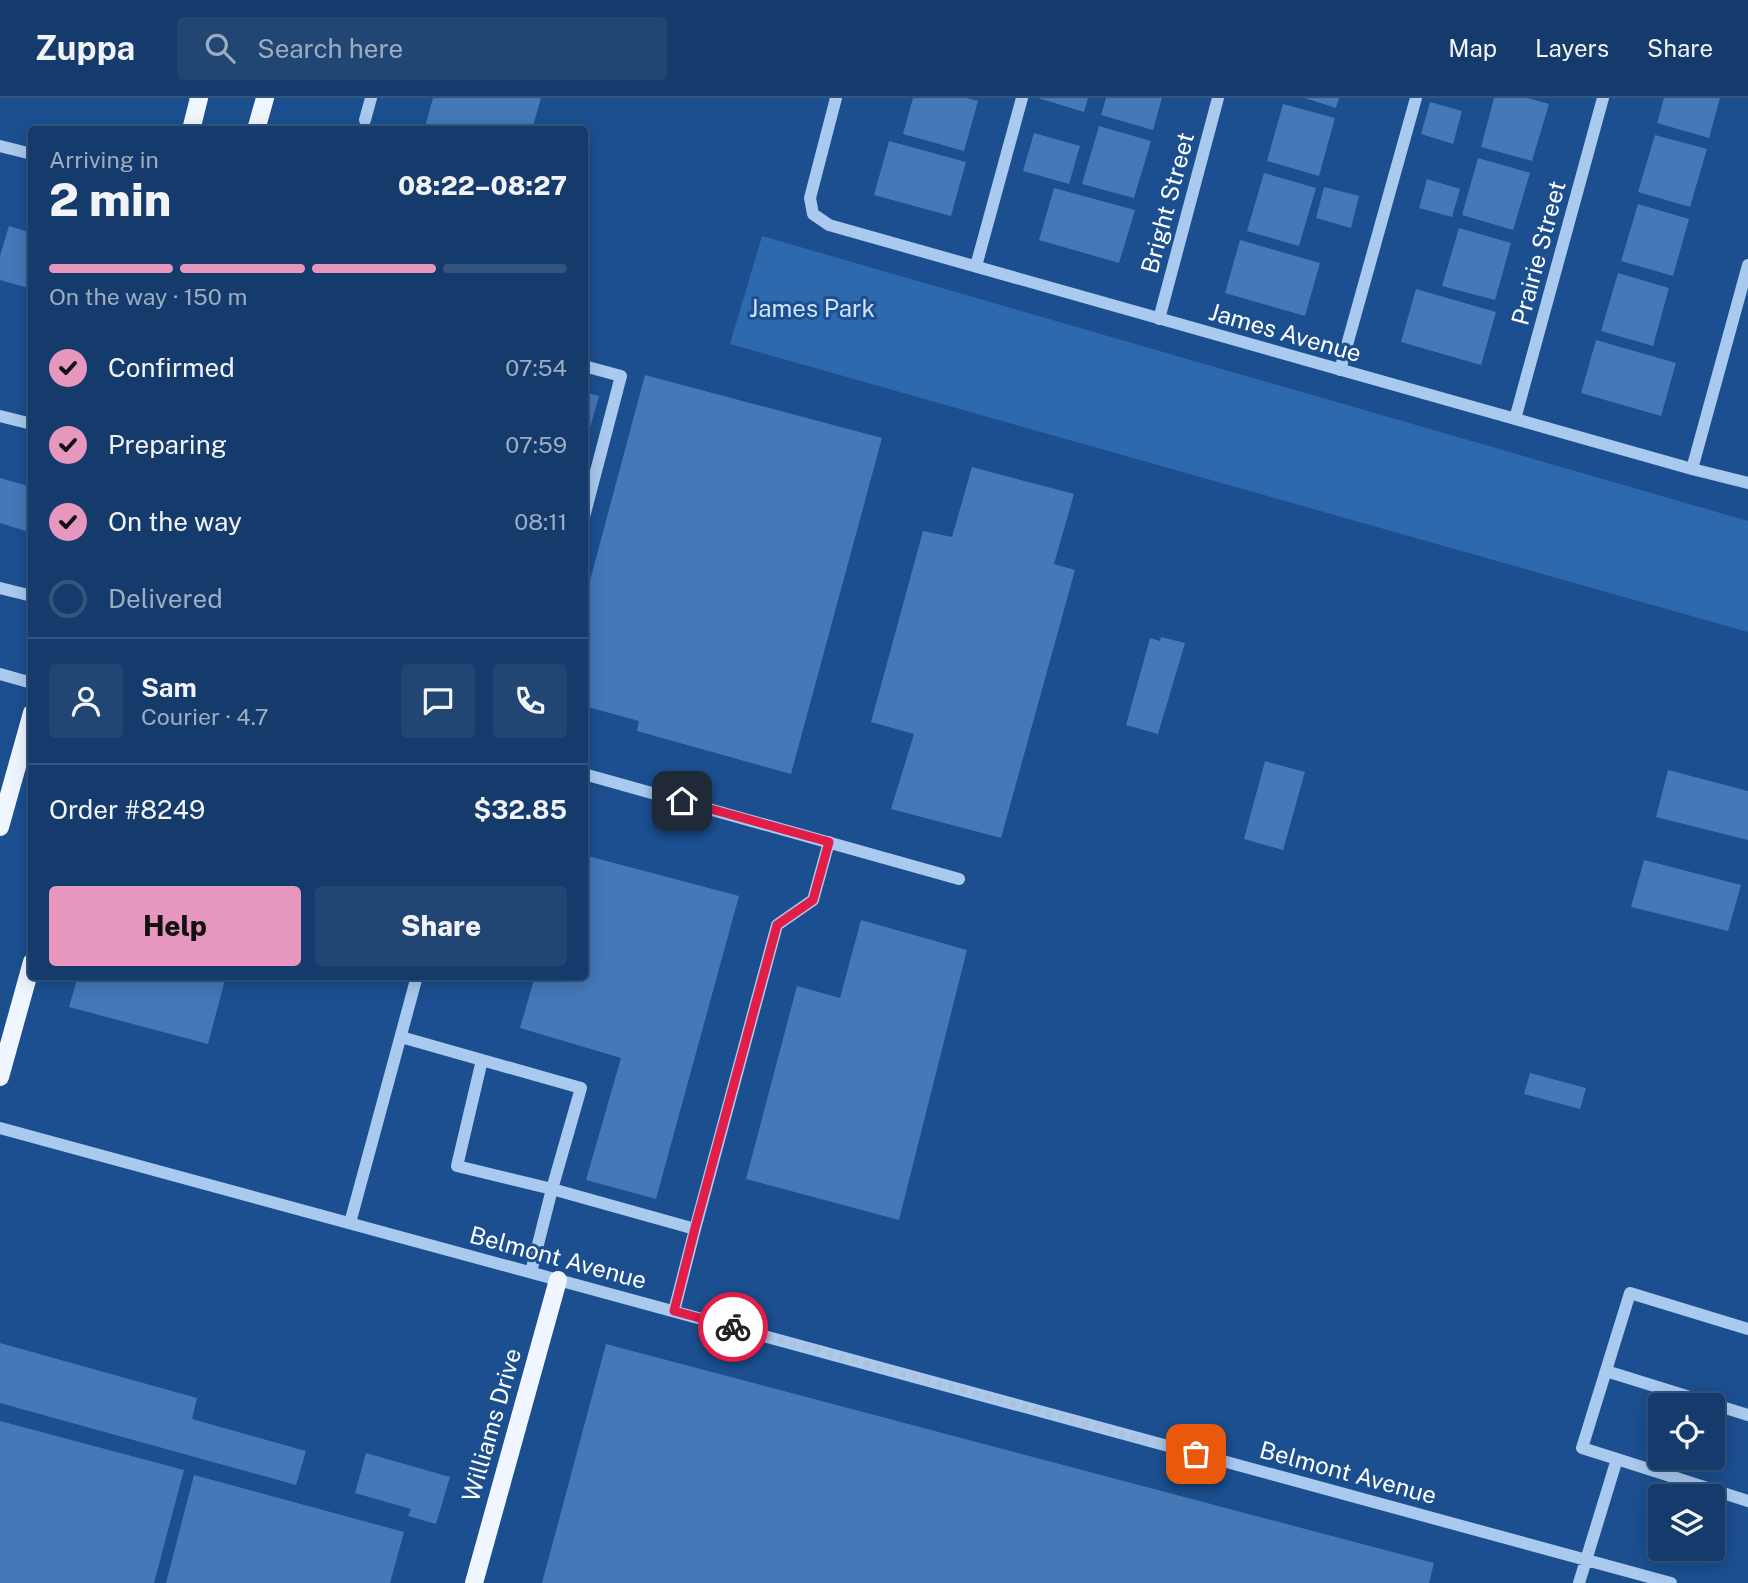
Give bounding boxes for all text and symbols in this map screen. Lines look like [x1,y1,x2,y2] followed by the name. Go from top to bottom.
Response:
[177,17,667,80] search box
[35,29,135,67] text: Zuppa
[201,29,239,67] icon: search
[257,33,403,64] text: Search here
[1448,34,1497,62] text: Map
[1535,34,1609,62] text: Layers
[1647,34,1713,62] text: Share
[1135,129,1199,276] street label: Bright Street
[49,146,159,173] text: Arriving in
[398,170,567,201] text: 08:22–08:27
[49,172,171,226] text: 2 min
[1505,177,1571,328] street label: Prairie Street
[49,283,247,310] text: On the way · 150 m
[749,294,875,322] park label: James Park
[1206,297,1365,367] street label: James Avenue
[49,349,87,387] icon: check
[108,352,235,383] text: Confirmed
[505,354,567,381] text: 07:54
[49,426,87,464] icon: check
[108,429,227,460] text: Preparing
[505,431,567,458] text: 07:59
[49,503,87,541] icon: check
[108,506,242,537] text: On the way
[514,508,567,535] text: 08:11
[108,583,223,614] text: Delivered
[49,664,123,738] button: person
[401,664,475,738] button: chat
[493,664,567,738] button: phone
[141,672,197,703] text: Sam
[141,703,269,730] text: Courier · 4.7
[652,771,712,831] pin
[663,782,701,820] icon: home
[49,794,205,825] text: Order #8249
[474,794,567,825] text: $32.85
[49,886,301,966] button: Help
[315,886,567,966] button: Share
[467,1220,650,1294] street label: Belmont Avenue
[698,1292,768,1362] courier
[714,1308,752,1346] icon: bike
[456,1345,526,1505] street label: Williams Drive
[1648,1393,1725,1561] map controls
[1648,1393,1725,1470] button: locate
[1166,1424,1226,1484] pin
[1177,1435,1215,1473] icon: bag
[1257,1435,1440,1509] street label: Belmont Avenue
[1648,1484,1725,1561] button: layers

